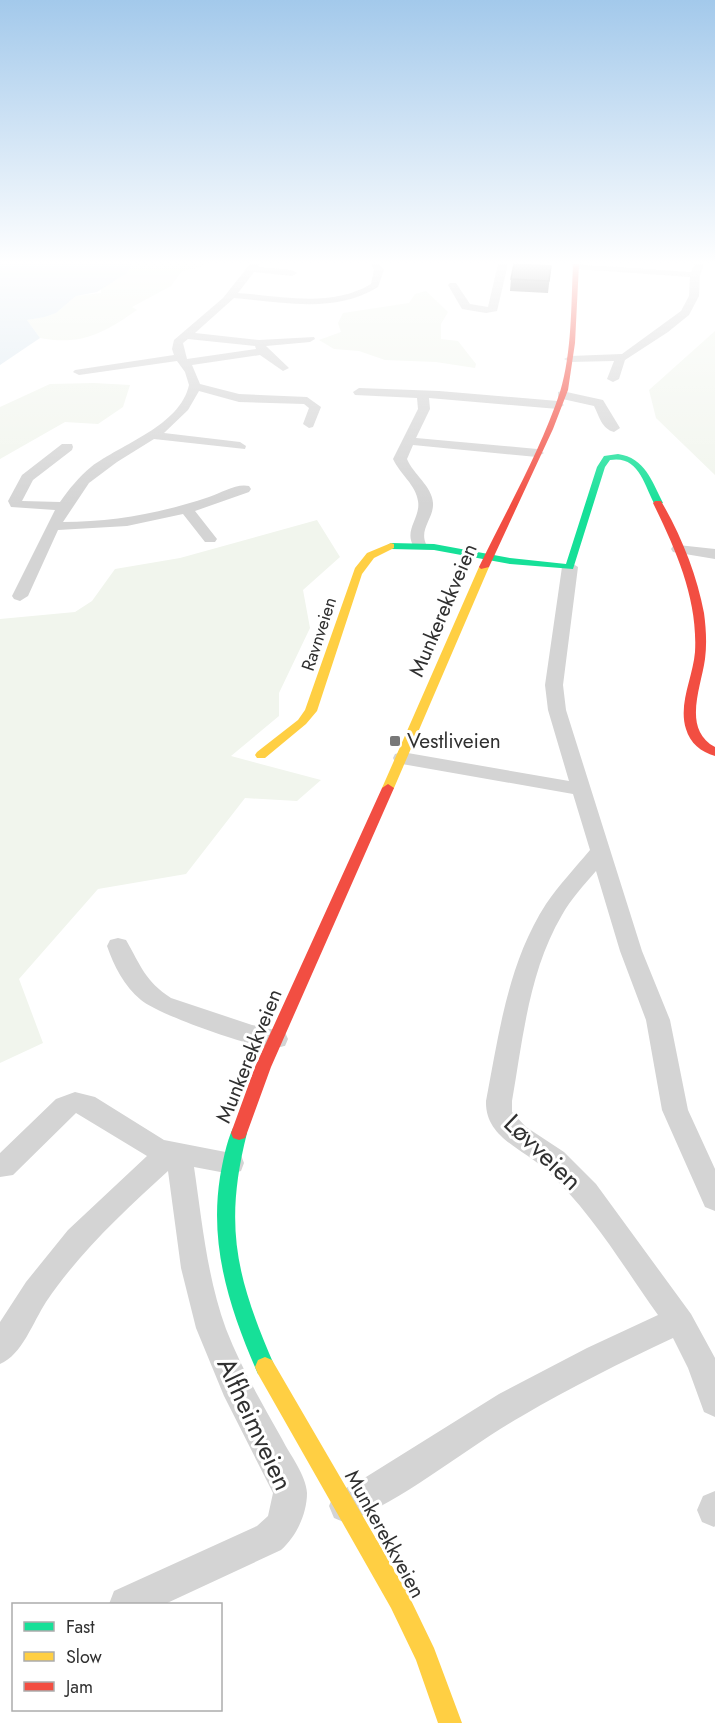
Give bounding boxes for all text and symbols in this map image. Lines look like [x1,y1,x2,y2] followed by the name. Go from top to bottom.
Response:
[401,539,485,681] street label: Munkerekkveien
[295,594,343,674] street label: Ravnveien
[407,726,501,756] place label: Vestliveien
[388,734,402,748] marker: Vestliveien
[208,984,290,1128] street label: Munkerekkveien
[495,1105,591,1199] street label: Løvveien
[208,1351,302,1497] street label: Alfheimveien
[337,1464,433,1604] street label: Munkerekkveien
[12,1603,222,1711] legend
[66,1614,95,1640] text: Fast
[66,1644,103,1670] text: Slow
[64,1674,93,1700] text: Jam

